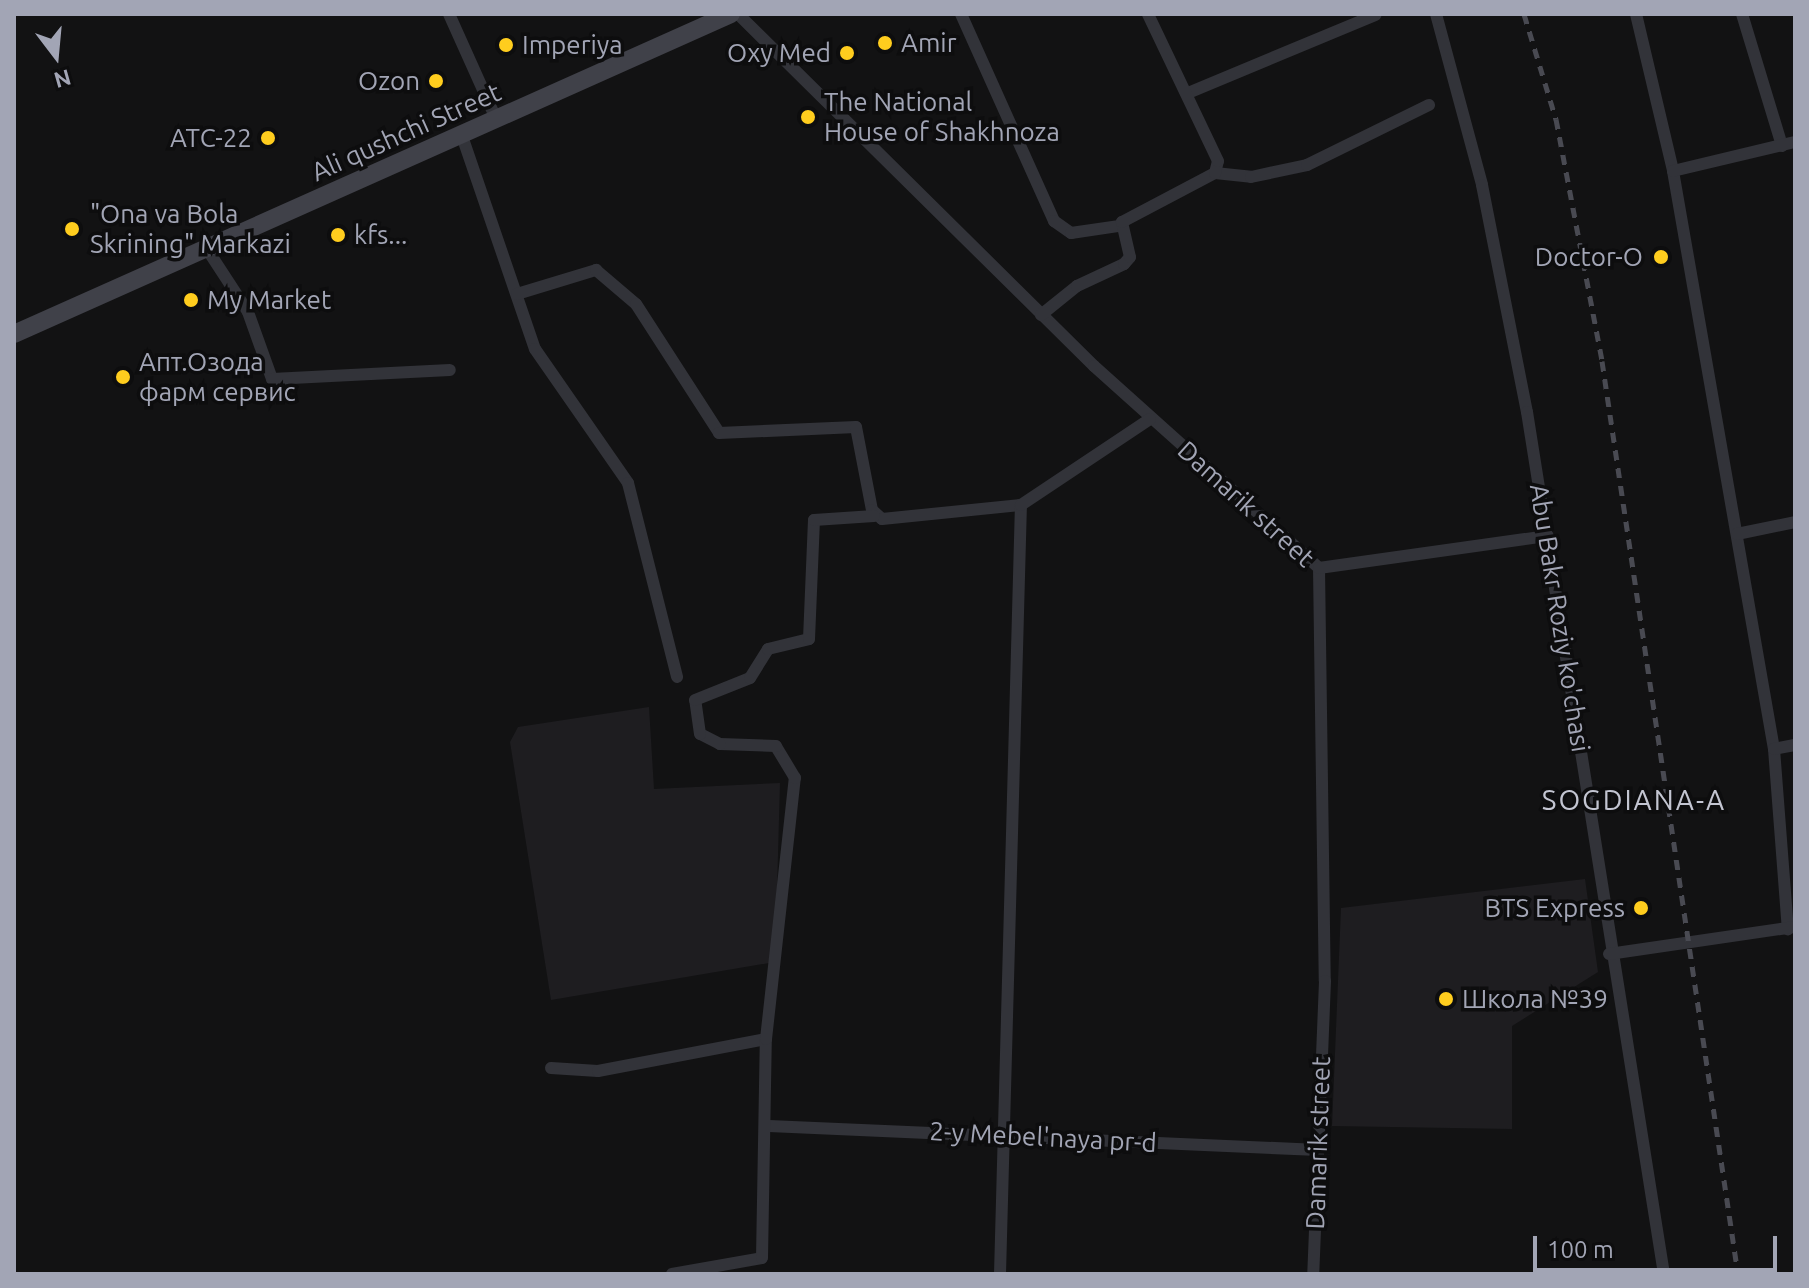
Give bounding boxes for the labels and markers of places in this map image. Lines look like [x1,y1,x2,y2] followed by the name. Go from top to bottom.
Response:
[901,27,957,59] place label: Amir
[522,29,623,61] place label: Imperiya
[876,34,894,52] marker: Amir
[497,36,515,54] marker: Imperiya
[727,37,831,69] place label: Oxy Med
[838,44,856,62] marker: Oxy Med
[358,65,420,97] place label: Ozon
[427,72,445,90] marker: Ozon
[824,86,1060,148] place label: The National House of Shakhnoza
[799,108,817,126] marker: The National House of Shakhnoza
[170,122,252,154] place label: АТС-22
[259,129,277,147] marker: АТС-22
[90,198,291,260] place label: "Ona va Bola Skrining" Markazi
[61,218,83,240] marker: "Ona va Bola Skrining" Markazi
[354,219,408,251] place label: kfs...
[329,226,347,244] marker: kfs...
[1535,241,1643,273] place label: Doctor-O
[1650,246,1672,268] marker: Doctor-O
[207,284,331,316] place label: My Market
[182,291,200,309] marker: My Market
[139,346,296,408] place label: Апт.Озода фарм сервис
[114,368,132,386] marker: Апт.Озода фарм сервис
[1485,892,1625,924] place label: BTS Express
[1632,899,1650,917] marker: BTS Express
[1462,983,1608,1015] place label: Школа №39
[1437,990,1455,1008] marker: Школа №39

